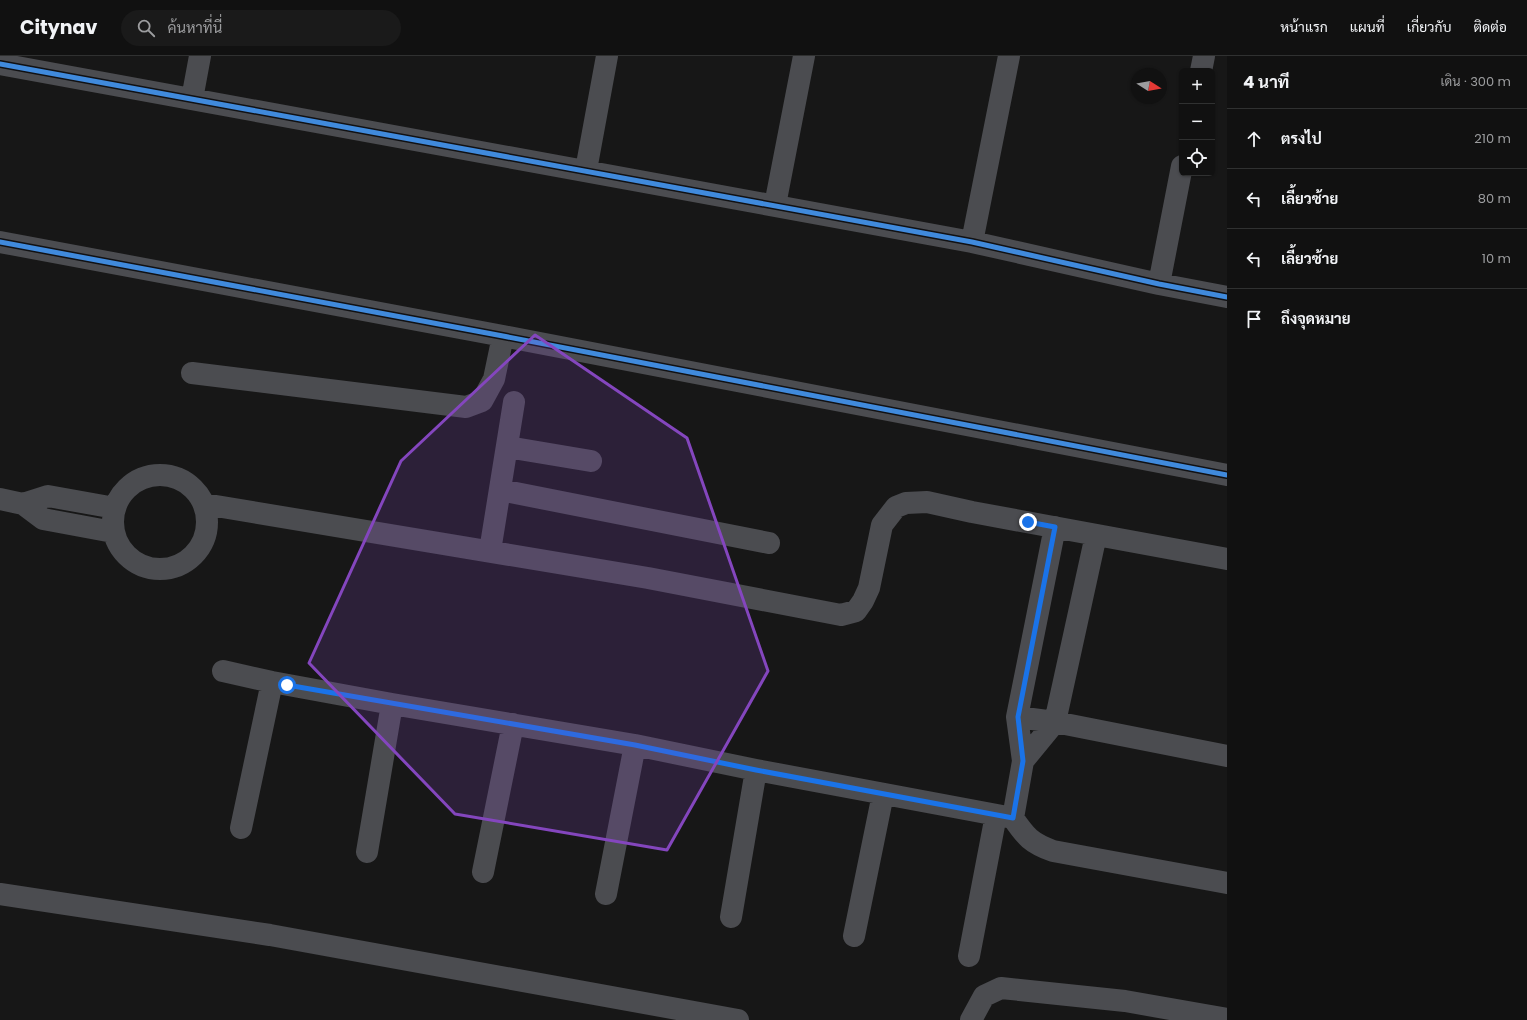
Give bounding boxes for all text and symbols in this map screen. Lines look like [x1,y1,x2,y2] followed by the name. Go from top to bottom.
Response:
[121,10,401,46] search box
[20,14,97,41] text: Citynav
[135,17,157,39] icon: search
[167,17,222,38] text: ค้นหาที่นี่
[1280,17,1328,37] text: หน้าแรก
[1350,17,1385,37] text: แผนที่
[1407,17,1451,37] text: เกี่ยวกับ
[1473,17,1507,37] text: ติดต่อ
[1131,68,1167,104] north arrow
[1179,68,1215,176] map controls
[1179,68,1215,104] button: +
[1243,70,1289,94] text: 4 นาที
[1440,72,1511,91] text: เดิน · 300 m
[1179,104,1215,140] button: −
[1243,128,1265,150] icon: ahead
[1281,128,1322,149] text: ตรงไป
[1474,129,1511,148] text: 210 m
[1179,140,1215,176] button: locate
[1243,188,1265,210] icon: left
[1281,188,1338,209] text: เลี้ยวซ้าย
[1478,189,1511,208] text: 80 m
[1243,248,1265,270] icon: left
[1281,248,1338,269] text: เลี้ยวซ้าย
[1482,249,1511,268] text: 10 m
[1243,308,1265,330] icon: arrive
[1281,308,1351,329] text: ถึงจุดหมาย
[1019,513,1037,531] route end
[278,676,296,694] route start

